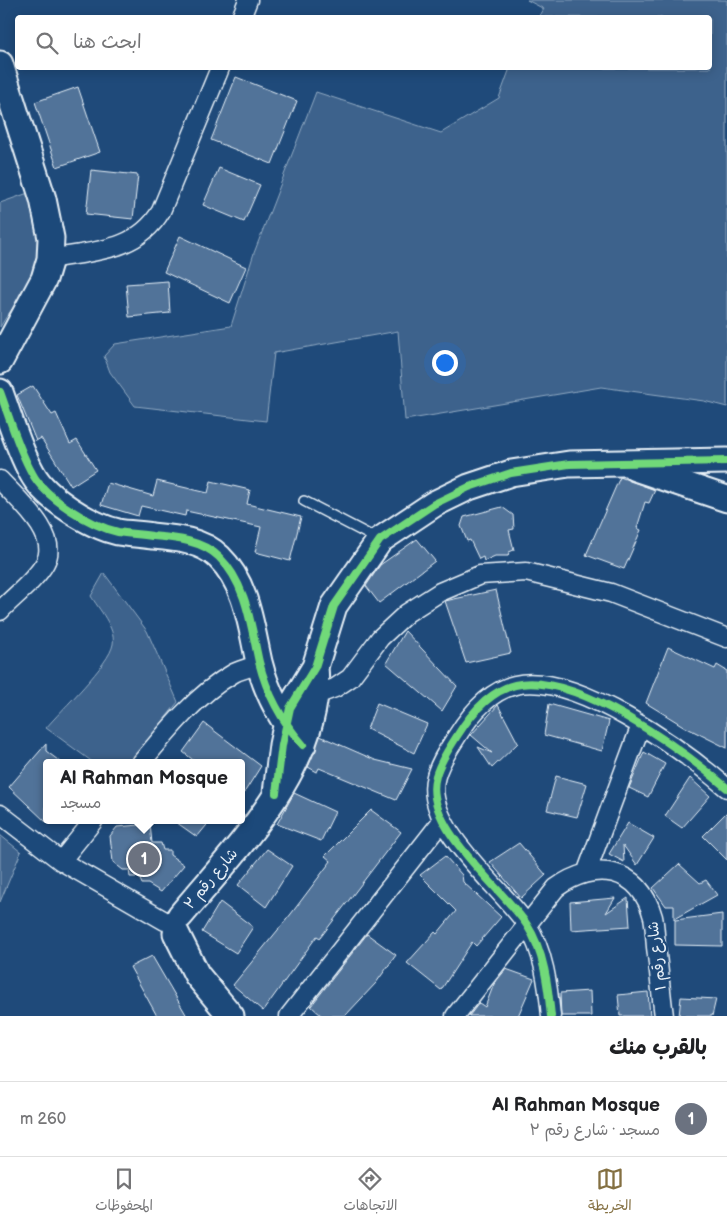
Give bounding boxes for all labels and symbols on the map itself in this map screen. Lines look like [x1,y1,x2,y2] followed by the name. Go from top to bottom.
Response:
[432,350,458,376] your location
[128,840,160,878] pin: 1
[180,845,244,915] street label: شارع رقم ٣
[643,920,673,992] street label: شارع رقم ١

